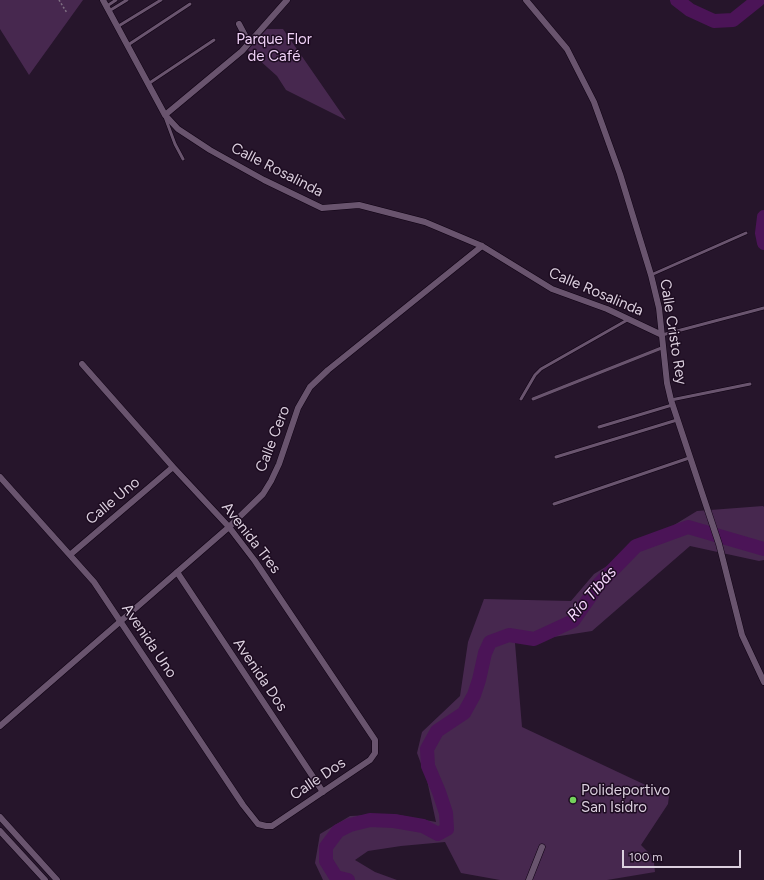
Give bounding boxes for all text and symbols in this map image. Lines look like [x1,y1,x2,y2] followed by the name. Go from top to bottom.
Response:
[236,31,312,66] park label: Parque Flor de Café
[228,139,326,201] street label: Calle Rosalinda
[546,264,646,320] street label: Calle Rosalinda
[656,278,690,386] street label: Calle Cristo Rey
[252,403,294,475] street label: Calle Cero
[82,473,144,529] street label: Calle Uno
[218,499,284,577] street label: Avenida Tres
[563,563,621,625] water label: Río Tibás
[118,601,180,681] street label: Avenida Uno
[229,635,291,715] street label: Avenida Dos
[287,754,349,804] street label: Calle Dos
[581,782,670,817] place label: Polideportivo San Isidro
[568,795,578,805] marker: Polideportivo San Isidro
[624,842,743,868] scale bar
[629,850,663,864] text: 100 m

